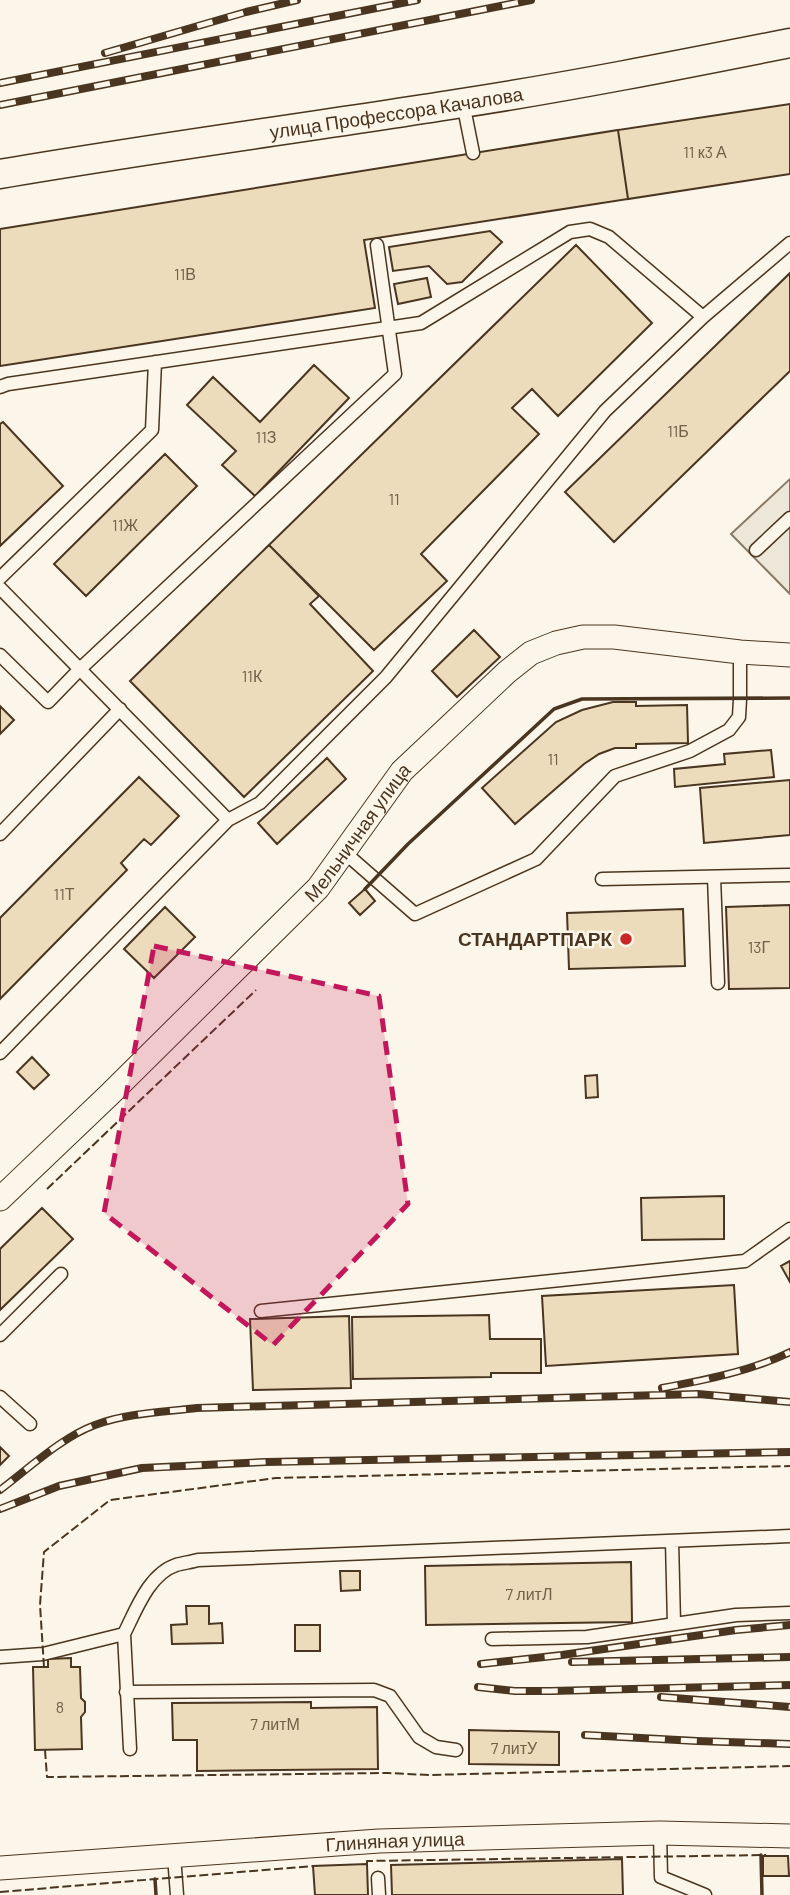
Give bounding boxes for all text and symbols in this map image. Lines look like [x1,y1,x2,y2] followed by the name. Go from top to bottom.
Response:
[268,81,525,143] street label: улица Профессора Качалова
[683,142,727,161] house number: 11 к3 А
[174,264,196,283] house number: 11В
[667,421,689,440] house number: 11Б
[256,427,276,446] house number: 11З
[388,489,400,508] house number: 11
[112,515,138,534] house number: 11Ж
[242,666,263,685] house number: 11К
[547,749,559,768] house number: 11
[299,757,415,906] street label: Мельничная улица
[53,884,75,903] house number: 11Т
[458,927,612,950] place label: СТАНДАРТПАРК
[618,931,634,947] marker: СТАНДАРТПАРК
[748,937,771,956] house number: 13Г
[506,1584,552,1603] house number: 7 литЛ
[56,1697,64,1716] house number: 8
[250,1714,300,1733] house number: 7 литМ
[491,1738,538,1757] house number: 7 литУ
[325,1827,465,1856] street label: Глиняная улица

